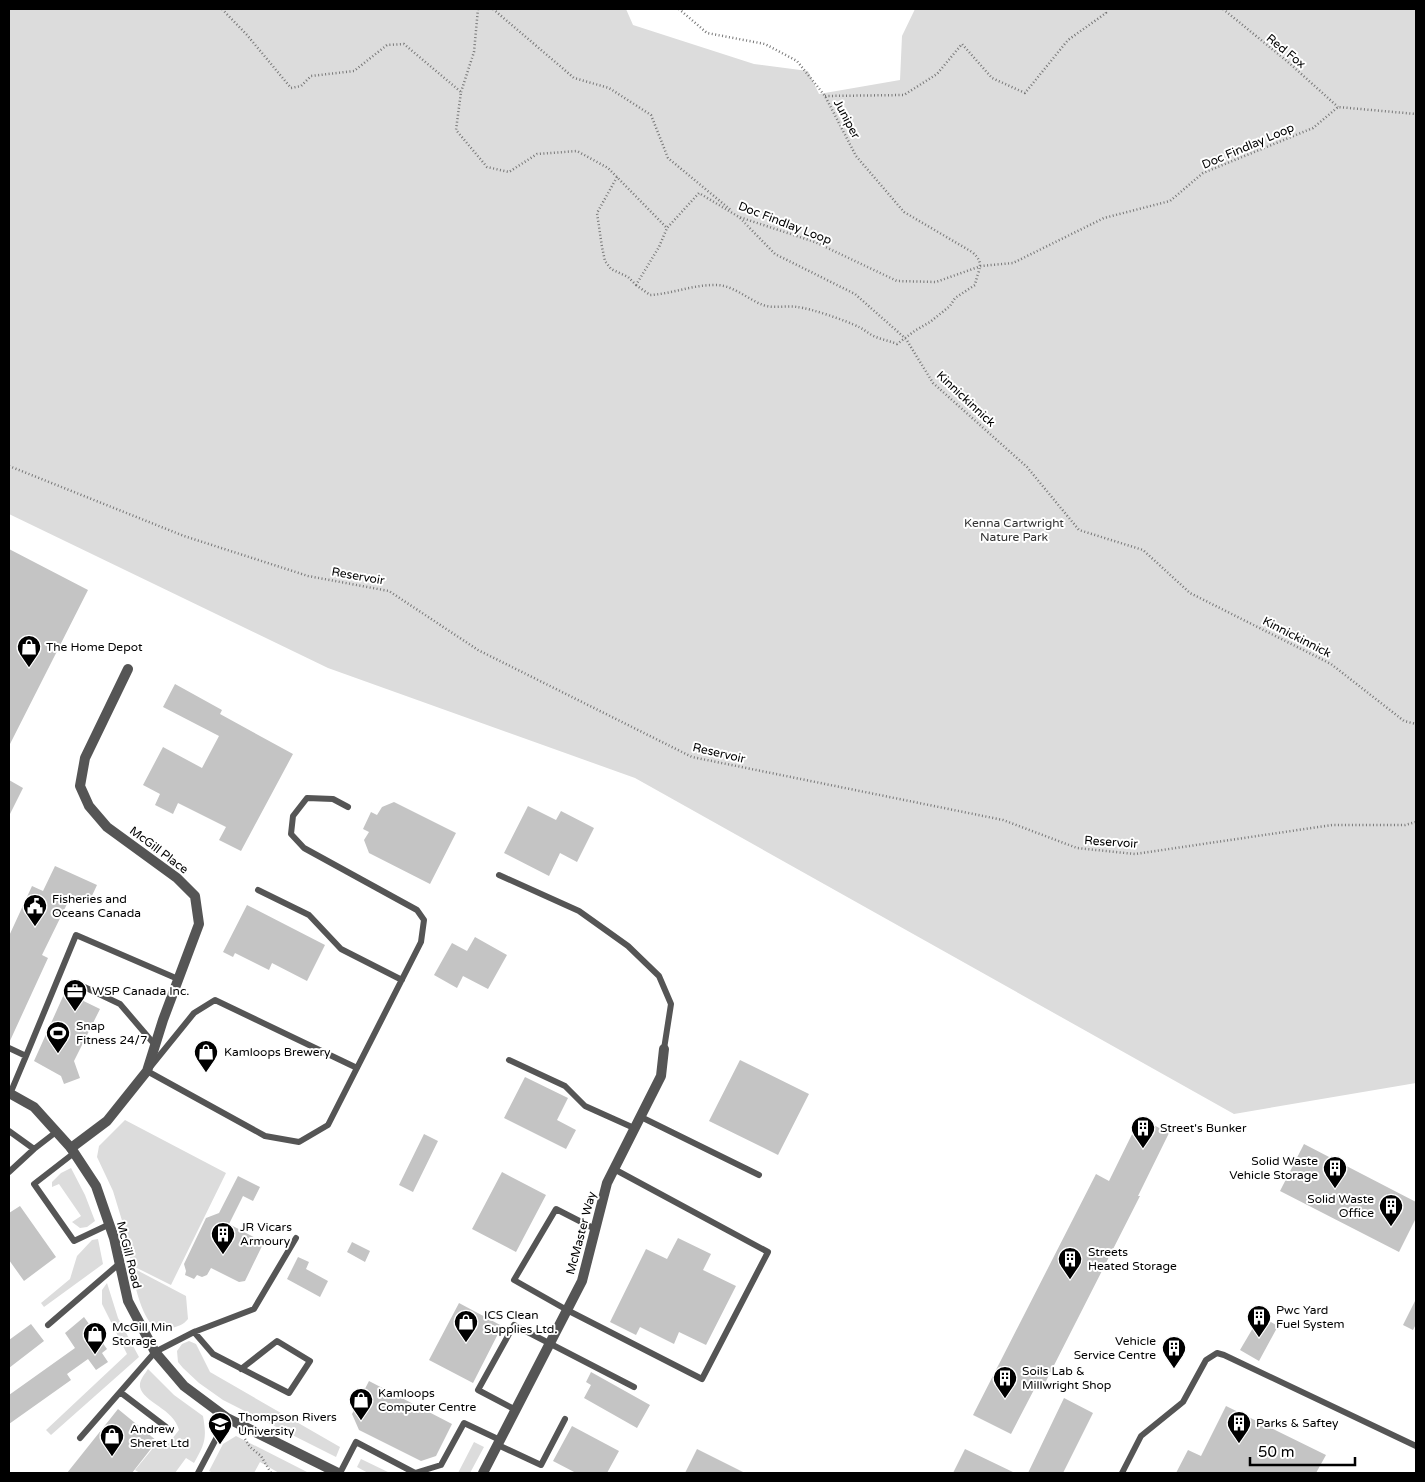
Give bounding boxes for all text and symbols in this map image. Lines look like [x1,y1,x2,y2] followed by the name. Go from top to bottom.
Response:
[1264,31,1308,71] street label: Red Fox
[831,97,863,141] street label: Juniper
[1200,120,1296,172] street label: Doc Findlay Loop
[736,199,834,247] street label: Doc Findlay Loop
[934,368,999,430] street label: Kinnickinnick
[964,516,1064,544] park label: Kenna Cartwright Nature Park
[330,564,386,588] street label: Reservoir
[1260,614,1334,660] street label: Kinnickinnick
[16,634,42,668] shop icon: The Home Depot
[46,640,143,654] place label: The Home Depot
[691,740,747,766] street label: Reservoir
[127,823,191,877] street label: McGill Place
[1084,833,1139,851] street label: Reservoir
[52,892,141,920] place label: Fisheries and Oceans Canada
[22,893,48,927] public building icon: Fisheries and Oceans Canada
[62,978,88,1012] office icon: WSP Canada Inc.
[92,984,189,998] place label: WSP Canada Inc.
[76,1019,148,1047] place label: Snap Fitness 24/7
[45,1020,71,1054] sports icon: Snap Fitness 24/7
[193,1039,219,1073] shop icon: Kamloops Brewery
[224,1045,331,1059] place label: Kamloops Brewery
[1130,1115,1156,1149] building icon: Street's Bunker
[1160,1121,1247,1135] place label: Street's Bunker
[1229,1154,1318,1182] place label: Solid Waste Vehicle Storage
[1322,1155,1348,1189] building icon: Solid Waste Vehicle Storage
[563,1189,599,1276] street label: McMaster Way
[1307,1192,1374,1220] place label: Solid Waste Office
[1378,1193,1404,1227] building icon: Solid Waste Office
[114,1220,144,1290] street label: McGill Road
[240,1220,292,1248] place label: JR Vicars Armoury
[210,1221,236,1255] building icon: JR Vicars Armoury
[1088,1245,1177,1273] place label: Streets Heated Storage
[1057,1246,1083,1280] building icon: Streets Heated Storage
[1276,1303,1345,1331] place label: Pwc Yard Fuel System
[1246,1304,1272,1338] building icon: Pwc Yard Fuel System
[484,1308,558,1336] place label: ICS Clean Supplies Ltd.
[453,1309,479,1343] shop icon: ICS Clean Supplies Ltd.
[112,1320,173,1348] place label: McGill Min Storage
[82,1321,108,1355] shop icon: McGill Min Storage
[1074,1334,1156,1362] place label: Vehicle Service Centre
[1161,1335,1187,1369] building icon: Vehicle Service Centre
[1022,1364,1111,1392] place label: Soils Lab & Millwright Shop
[992,1365,1018,1399] building icon: Soils Lab & Millwright Shop
[378,1386,476,1414] place label: Kamloops Computer Centre
[348,1387,374,1421] shop icon: Kamloops Computer Centre
[238,1410,337,1438] place label: Thompson Rivers University
[1226,1410,1252,1444] building icon: Parks & Saftey
[207,1411,233,1445] school or university icon: Thompson Rivers University
[1256,1416,1339,1430] place label: Parks & Saftey
[130,1422,189,1450] place label: Andrew Sheret Ltd
[99,1423,125,1457] shop icon: Andrew Sheret Ltd
[1250,1434,1355,1466] scale bar
[1258,1443,1295,1461] text: 50 m

